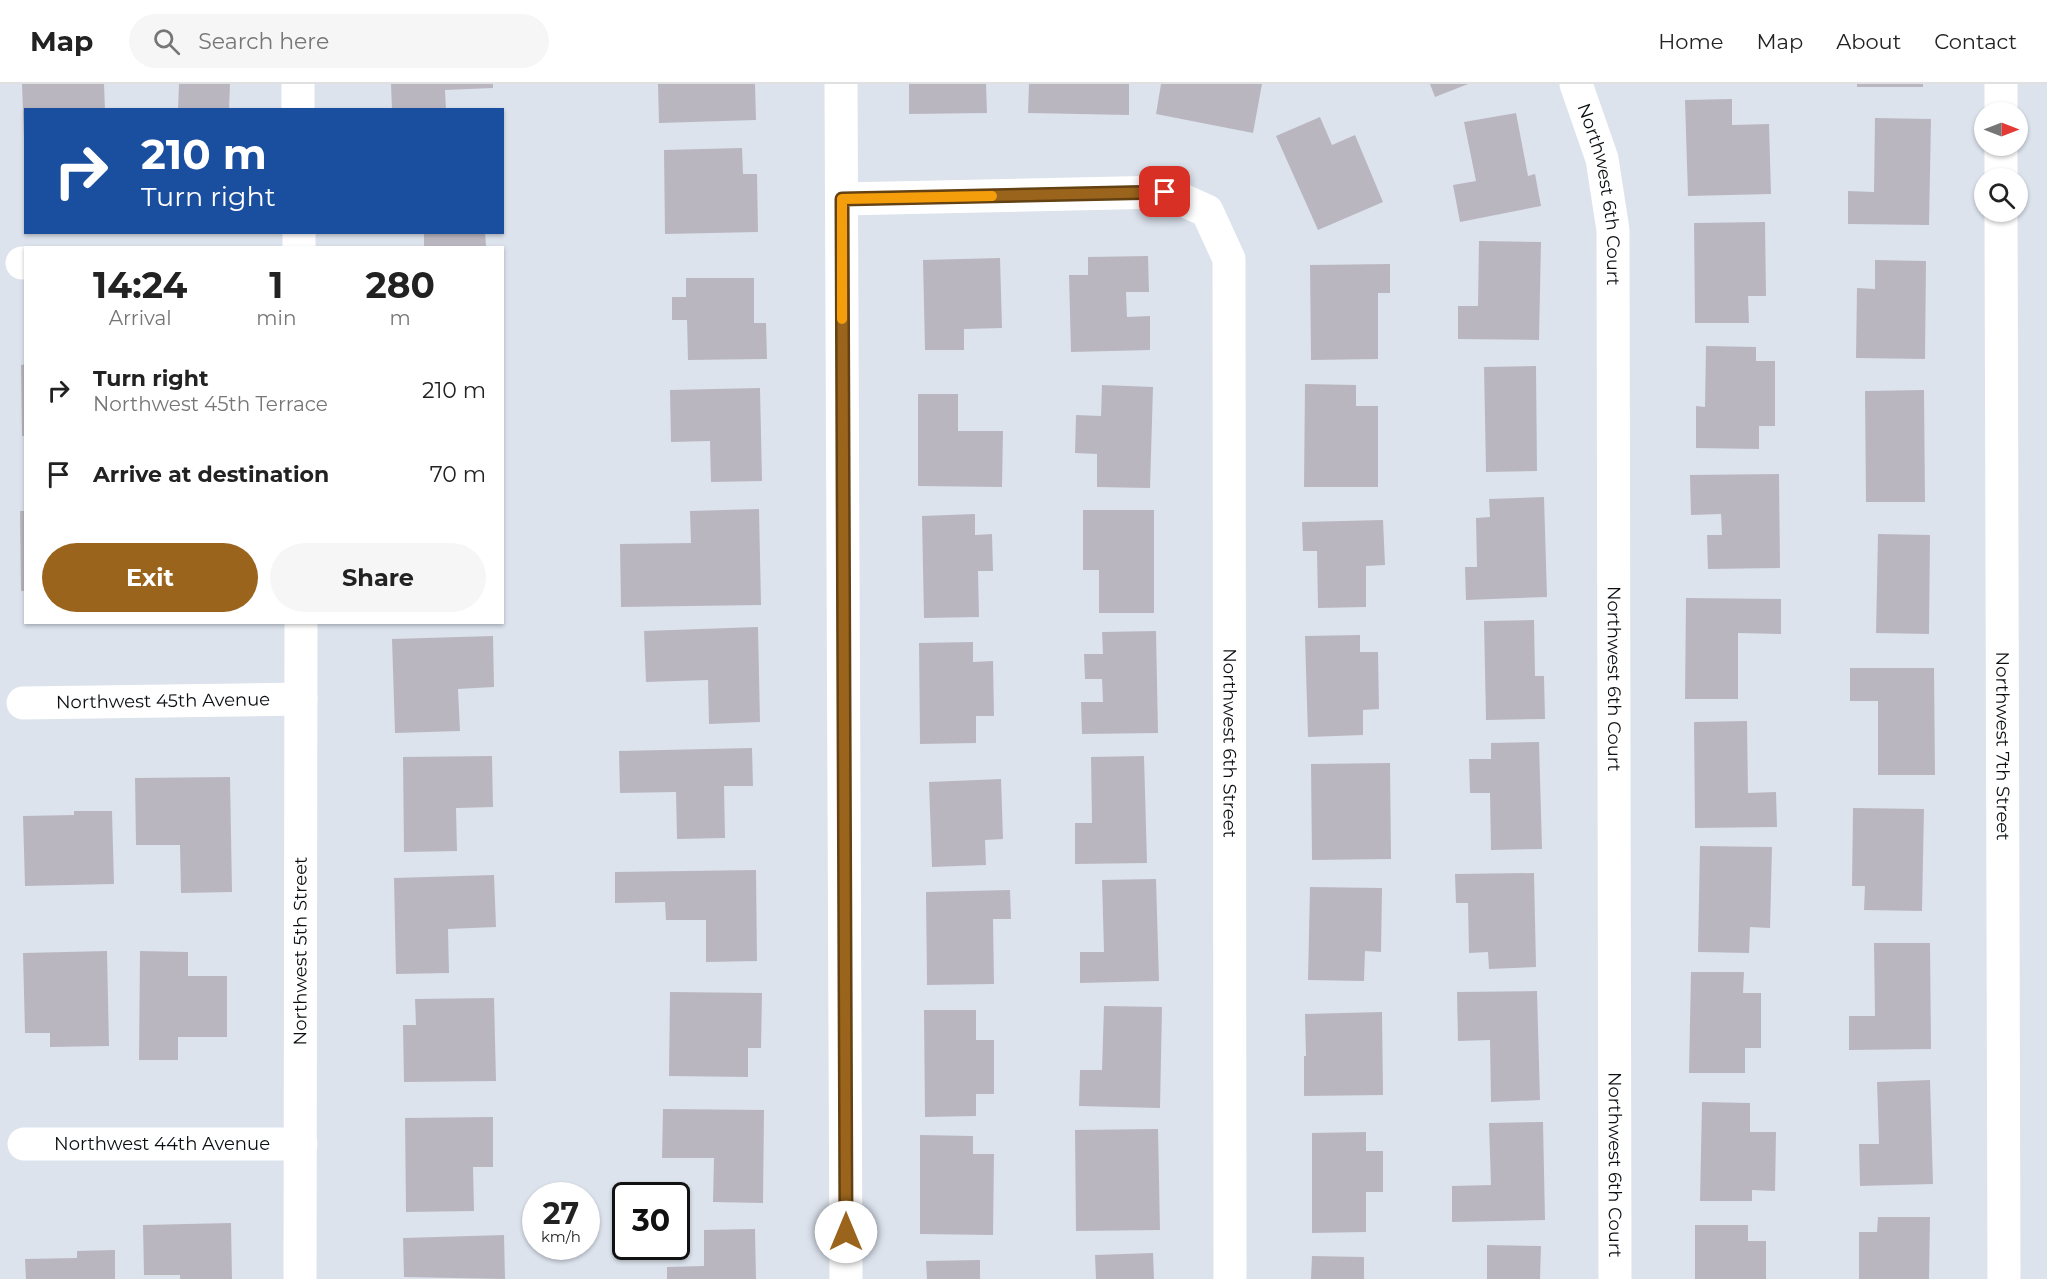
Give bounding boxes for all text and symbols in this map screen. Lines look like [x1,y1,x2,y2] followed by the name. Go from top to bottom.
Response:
[129,14,549,68] search box
[30,24,93,58] text: Map
[150,25,183,58] icon: search
[198,28,329,55] text: Search here
[1658,29,1723,54] text: Home
[1756,29,1803,54] text: Map
[1836,29,1901,54] text: About
[1934,29,2017,54] text: Contact
[1573,100,1624,286] street label: Northwest 6th Court
[1974,102,2028,156] north arrow
[1974,102,2028,222] map controls
[141,128,267,180] text: 210 m
[42,132,120,210] icon: right
[1139,166,1190,217] pin
[1974,168,2028,222] button: search
[1148,175,1181,208] icon: arrive
[141,180,276,213] text: Turn right
[93,263,187,307] text: 14:24
[269,263,283,307] text: 1
[366,263,435,307] text: 280
[109,306,172,330] text: Arrival
[256,306,296,330] text: min
[390,306,411,330] text: m
[93,365,208,392] text: Turn right
[42,374,75,407] icon: right
[422,377,486,404] text: 210 m
[93,392,328,416] text: Northwest 45th Terrace
[42,458,75,491] icon: arrive
[93,461,329,488] text: Arrive at destination
[430,461,486,488] text: 70 m
[42,543,258,612] button: Exit
[270,543,486,612] button: Share
[1603,586,1625,772] street label: Northwest 6th Court
[1218,648,1241,838] street label: Northwest 6th Street
[1991,651,2014,841] street label: Northwest 7th Street
[56,688,270,714] street label: Northwest 45th Avenue
[289,857,312,1045] street label: Northwest 5th Street
[1604,1072,1626,1258] street label: Northwest 6th Court
[54,1133,270,1155] street label: Northwest 44th Avenue
[612,1182,690,1260] speed limit sign: 30
[543,1195,579,1232] text: 27
[814,1200,878,1264] position arrow
[541,1227,581,1246] text: km/h

